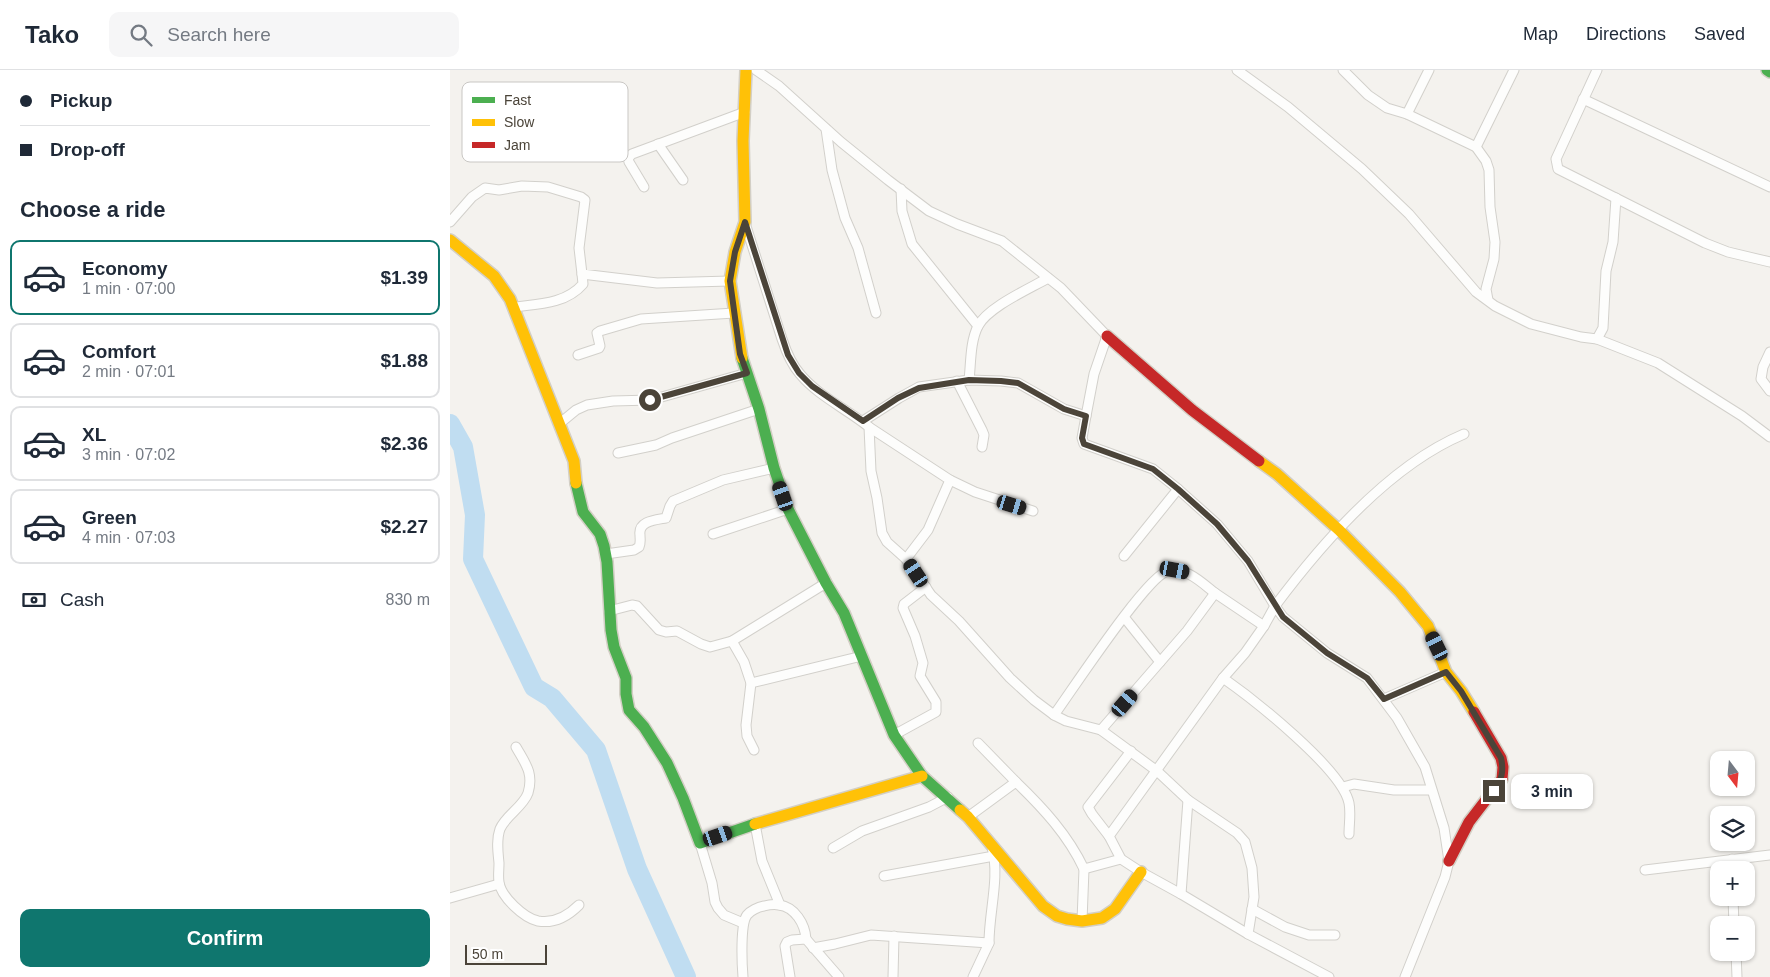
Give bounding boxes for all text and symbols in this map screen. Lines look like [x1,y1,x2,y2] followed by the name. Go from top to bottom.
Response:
[109,12,459,57] search box
[25,21,79,48] text: Tako
[127,21,155,49] icon: search
[167,24,271,45] text: Search here
[1523,24,1558,44] text: Map
[1586,24,1666,44] text: Directions
[1694,24,1745,44] text: Saved
[462,82,628,162] legend
[50,90,112,111] text: Pickup
[504,92,531,108] text: Fast
[504,114,535,130] text: Slow
[504,137,530,153] text: Jam
[50,139,125,160] text: Drop-off
[20,197,165,222] text: Choose a ride
[22,255,67,300] icon: car
[82,258,168,279] text: Economy
[380,267,428,288] text: $1.39
[82,280,175,297] text: 1 min · 07:00
[22,338,67,383] icon: car
[82,341,156,362] text: Comfort
[380,350,428,371] text: $1.88
[82,363,175,380] text: 2 min · 07:01
[639,389,661,411] route start
[22,421,67,466] icon: car
[82,424,106,445] text: XL
[380,433,428,454] text: $2.36
[82,446,175,463] text: 3 min · 07:02
[771,479,794,513] car
[995,493,1028,517] car
[22,504,67,549] icon: car
[82,507,137,528] text: Green
[380,516,428,537] text: $2.27
[82,529,175,546] text: 4 min · 07:03
[901,556,930,590] car
[1158,560,1191,580] car
[20,586,48,614] icon: cash
[60,589,104,610] text: Cash
[386,591,430,608] text: 830 m
[1423,629,1450,663] car
[1109,687,1140,719] car
[1710,751,1755,796] north arrow
[1710,751,1755,961] map controls
[1512,774,1594,808] callout: 3 min
[1483,780,1505,802] route end
[1531,783,1573,800] text: 3 min
[1710,806,1755,851] button: layers
[701,824,734,848] car
[1710,861,1755,906] button: +
[20,909,430,967] button: Confirm
[1710,916,1755,961] button: −
[465,942,548,965] scale bar
[472,946,503,962] text: 50 m

